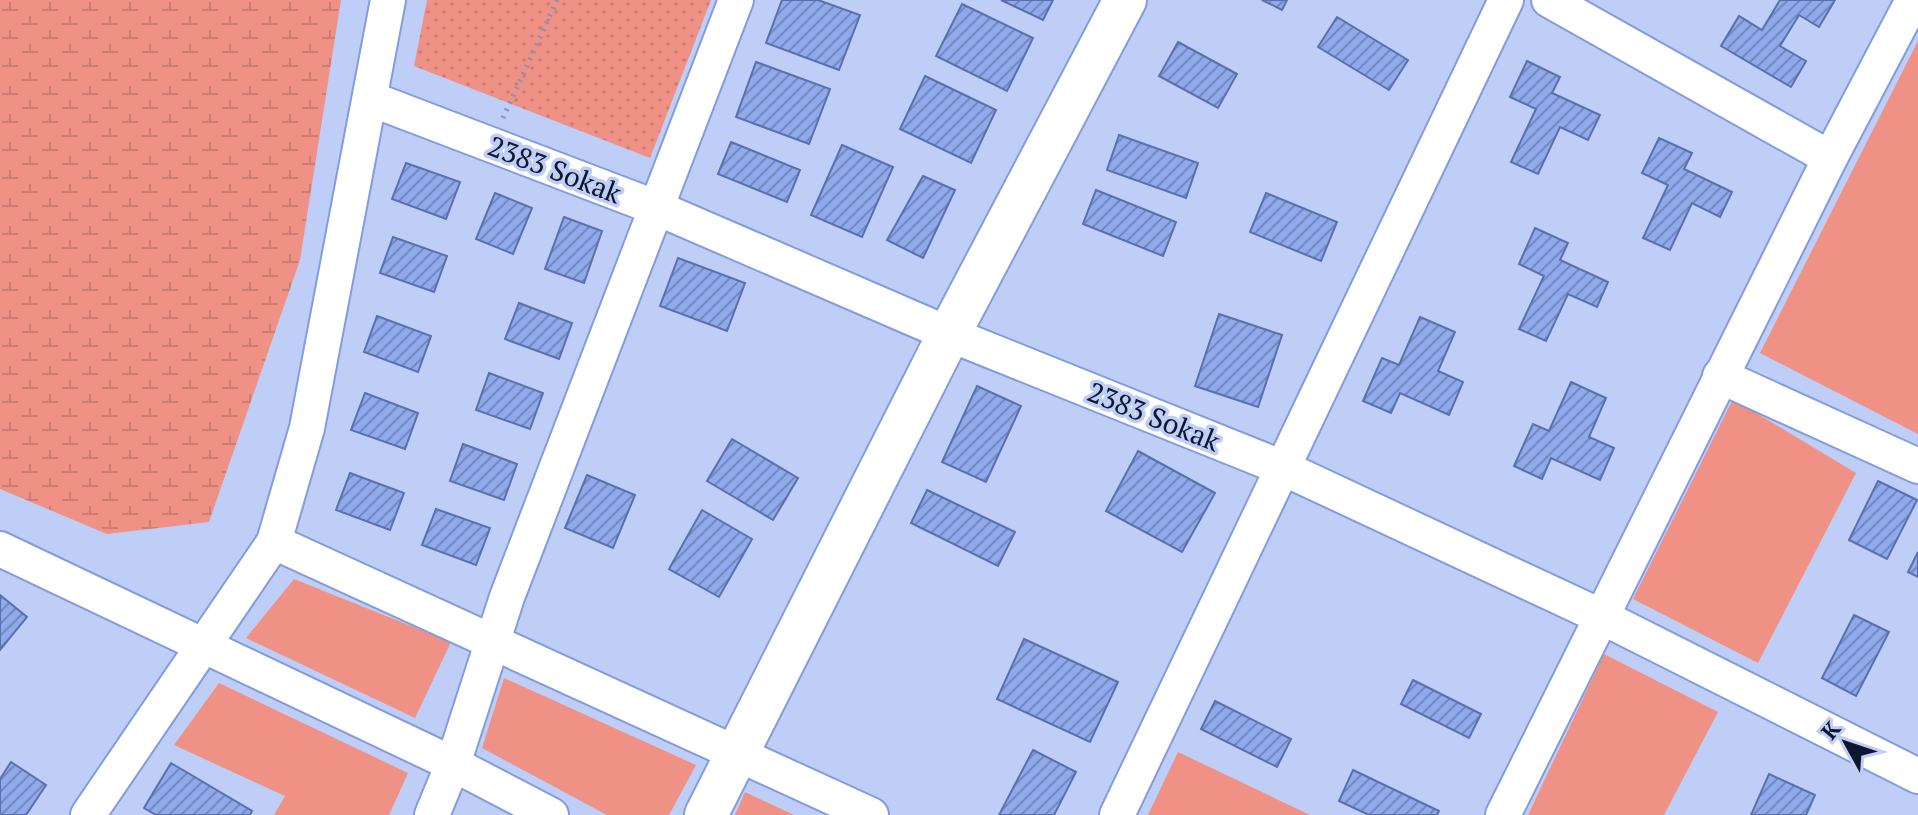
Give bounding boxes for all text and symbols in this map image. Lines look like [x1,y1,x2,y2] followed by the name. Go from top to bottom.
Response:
[483,127,628,212] street label: 2383 Sokak
[1082,373,1226,460] street label: 2383 Sokak
[1806,703,1886,783] north arrow
[1814,714,1847,745] text: K

